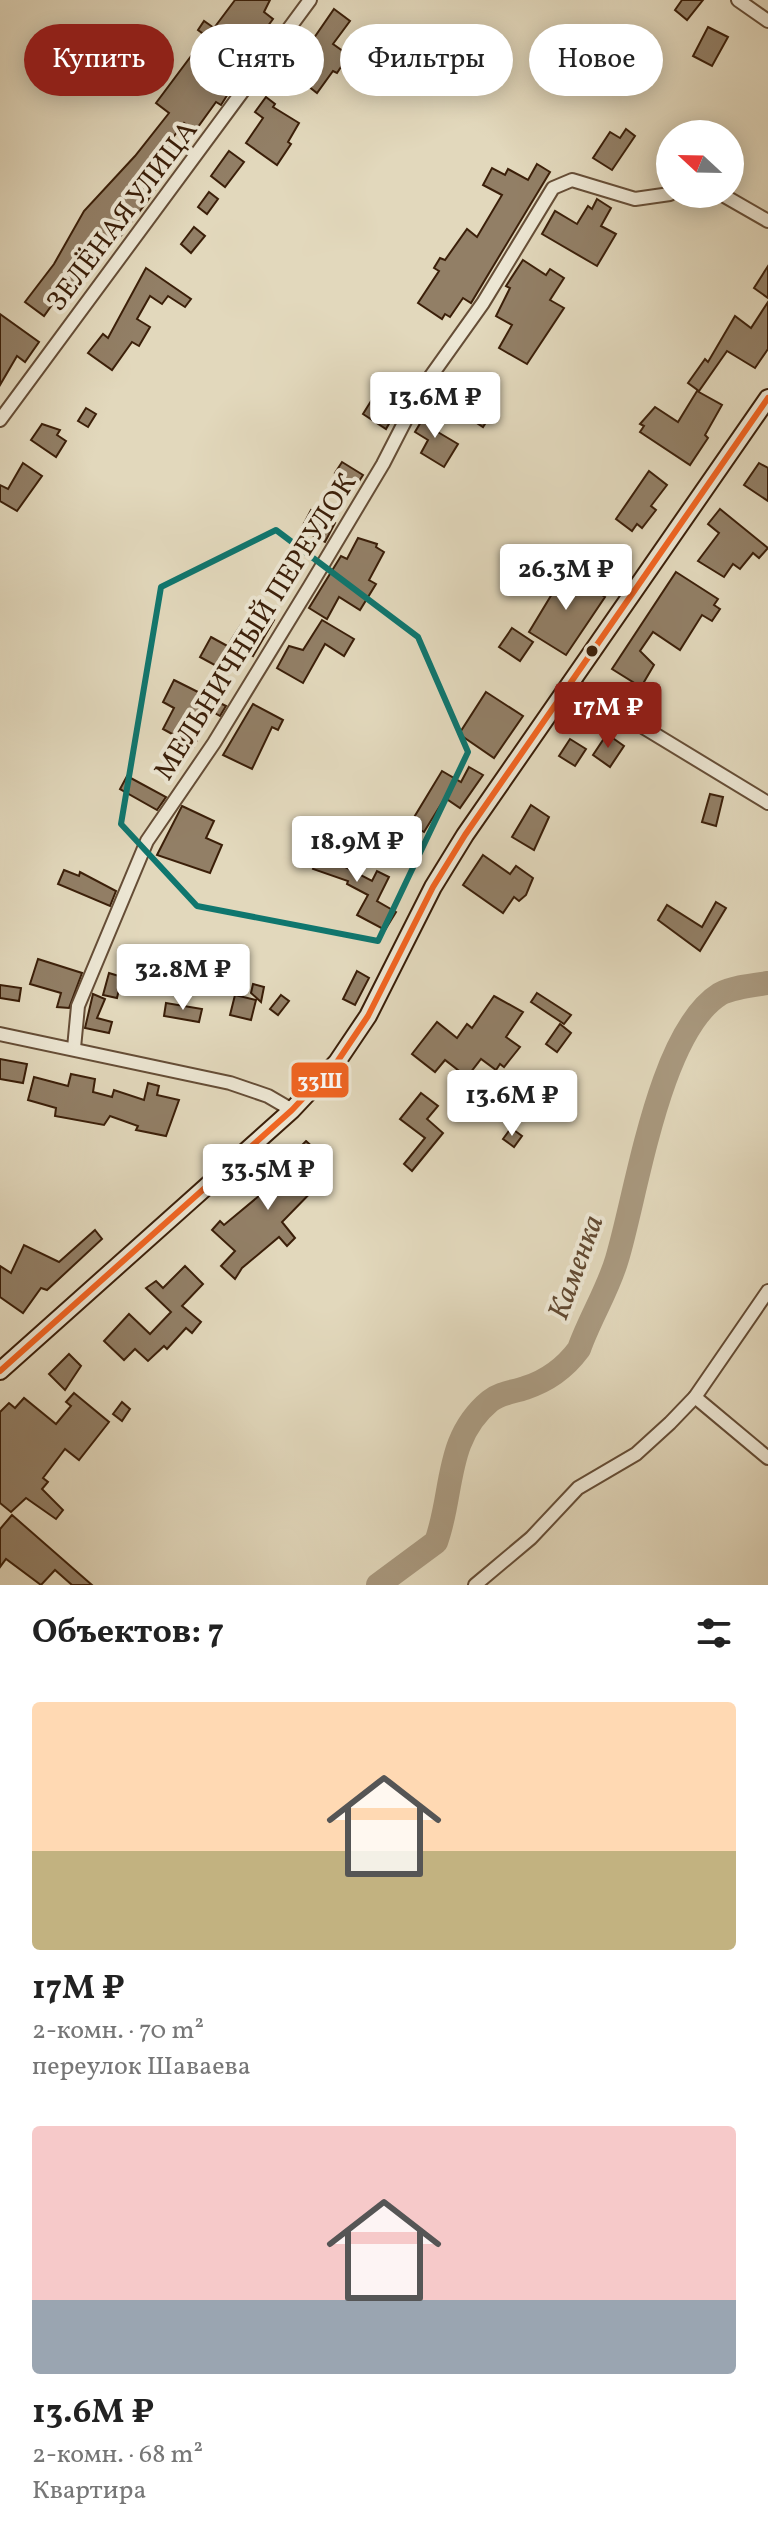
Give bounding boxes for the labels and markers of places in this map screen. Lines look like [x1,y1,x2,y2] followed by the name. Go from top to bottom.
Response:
[361,372,509,440] pin: 13.6M ₽
[492,544,640,612] pin: 26.3M ₽
[584,643,600,659] unlabelled marker
[552,682,664,750] pin: 17M ₽
[283,816,431,884] pin: 18.9M ₽
[109,944,257,1012] pin: 32.8M ₽
[438,1070,586,1138] pin: 13.6M ₽
[194,1144,342,1212] pin: 33.5M ₽

